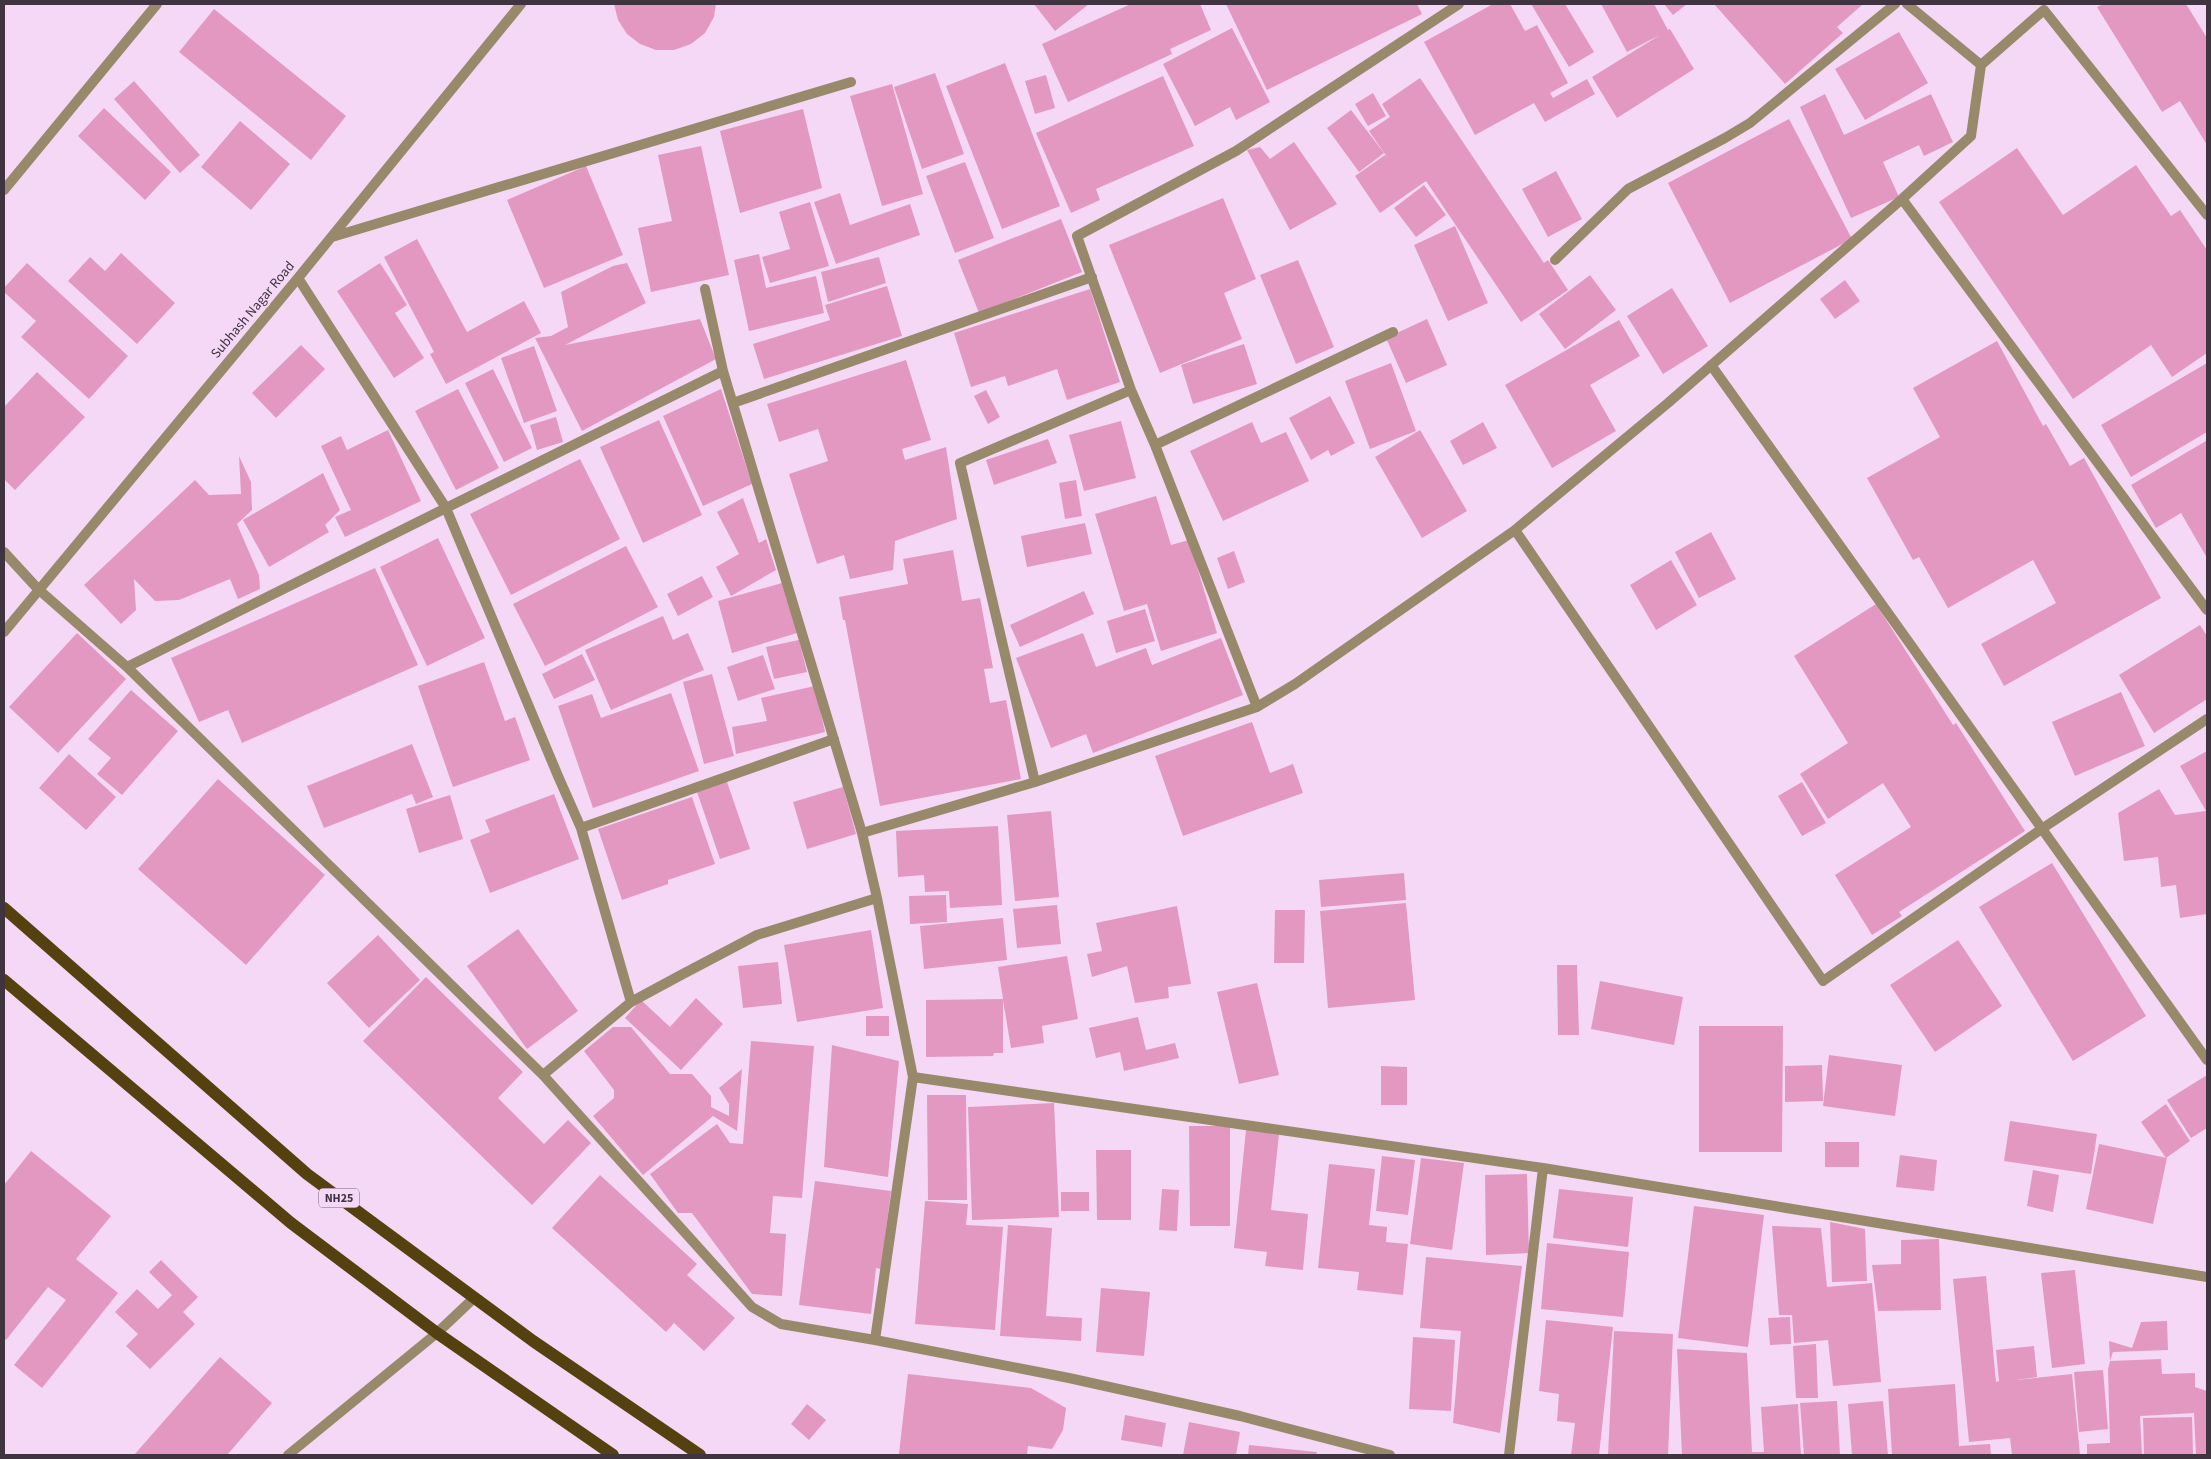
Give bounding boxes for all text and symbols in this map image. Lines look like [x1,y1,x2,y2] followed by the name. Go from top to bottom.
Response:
[206,257,300,363] street label: Subhash Nagar Road
[319,1188,359,1208] road number: NH25

